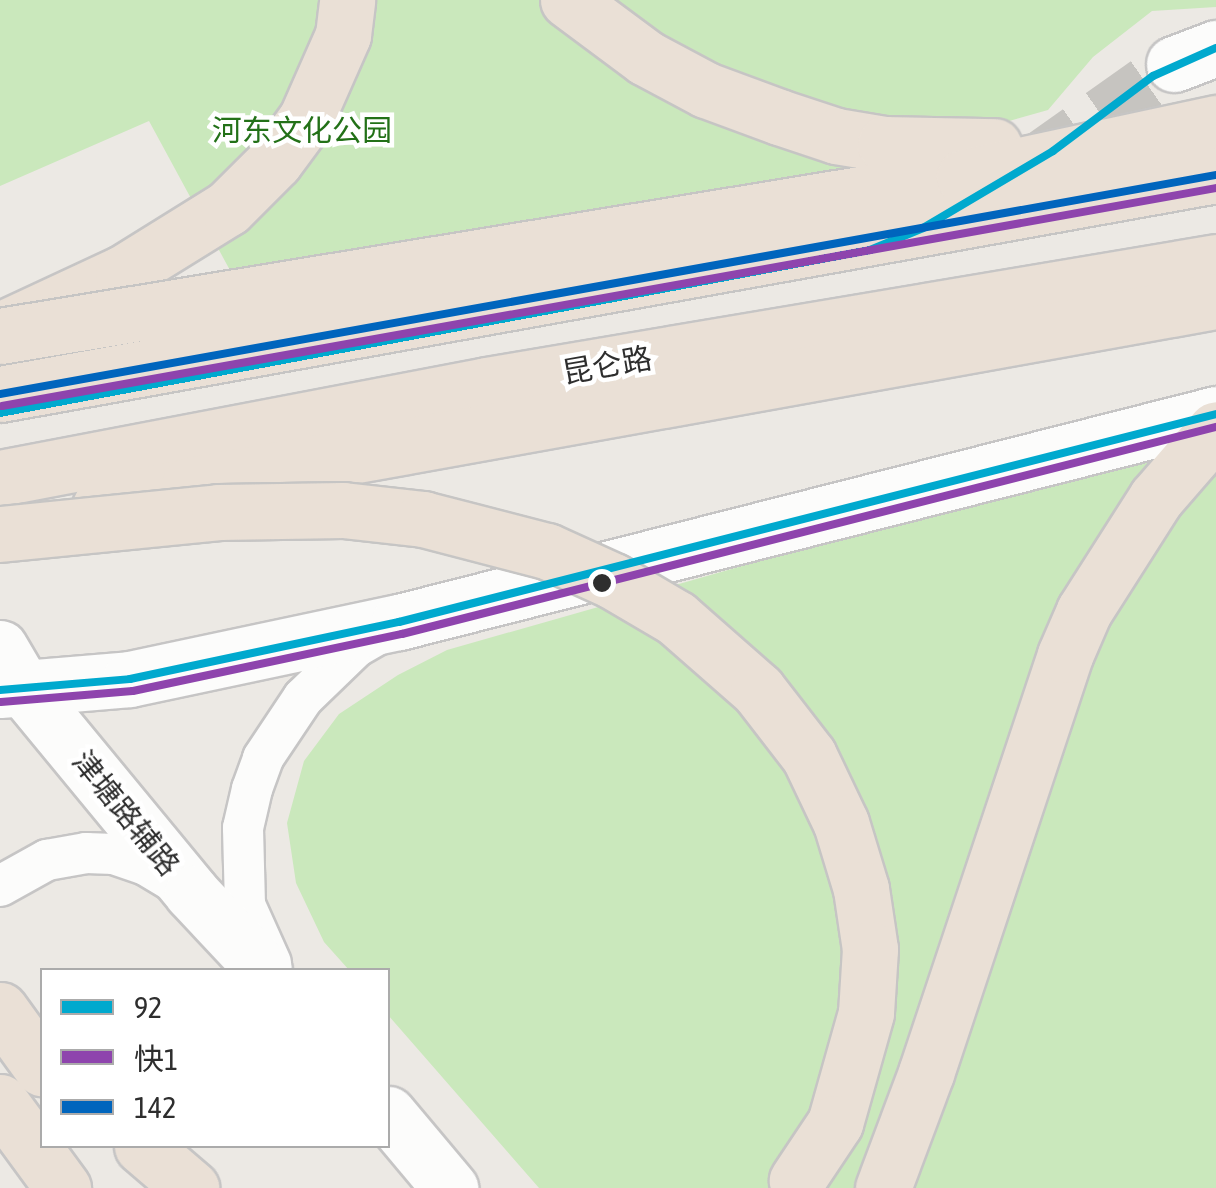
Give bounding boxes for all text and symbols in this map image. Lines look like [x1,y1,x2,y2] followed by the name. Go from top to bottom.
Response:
[212,112,392,148] park label: 河东文化公园
[560,339,654,391] street label: 昆仑路
[592,573,612,593] unlabelled marker
[65,743,187,883] street label: 津塘路辅路
[40,968,390,1148] legend
[134,990,162,1024] text: 92
[134,1042,178,1076] text: 快1
[134,1090,176,1124] text: 142

